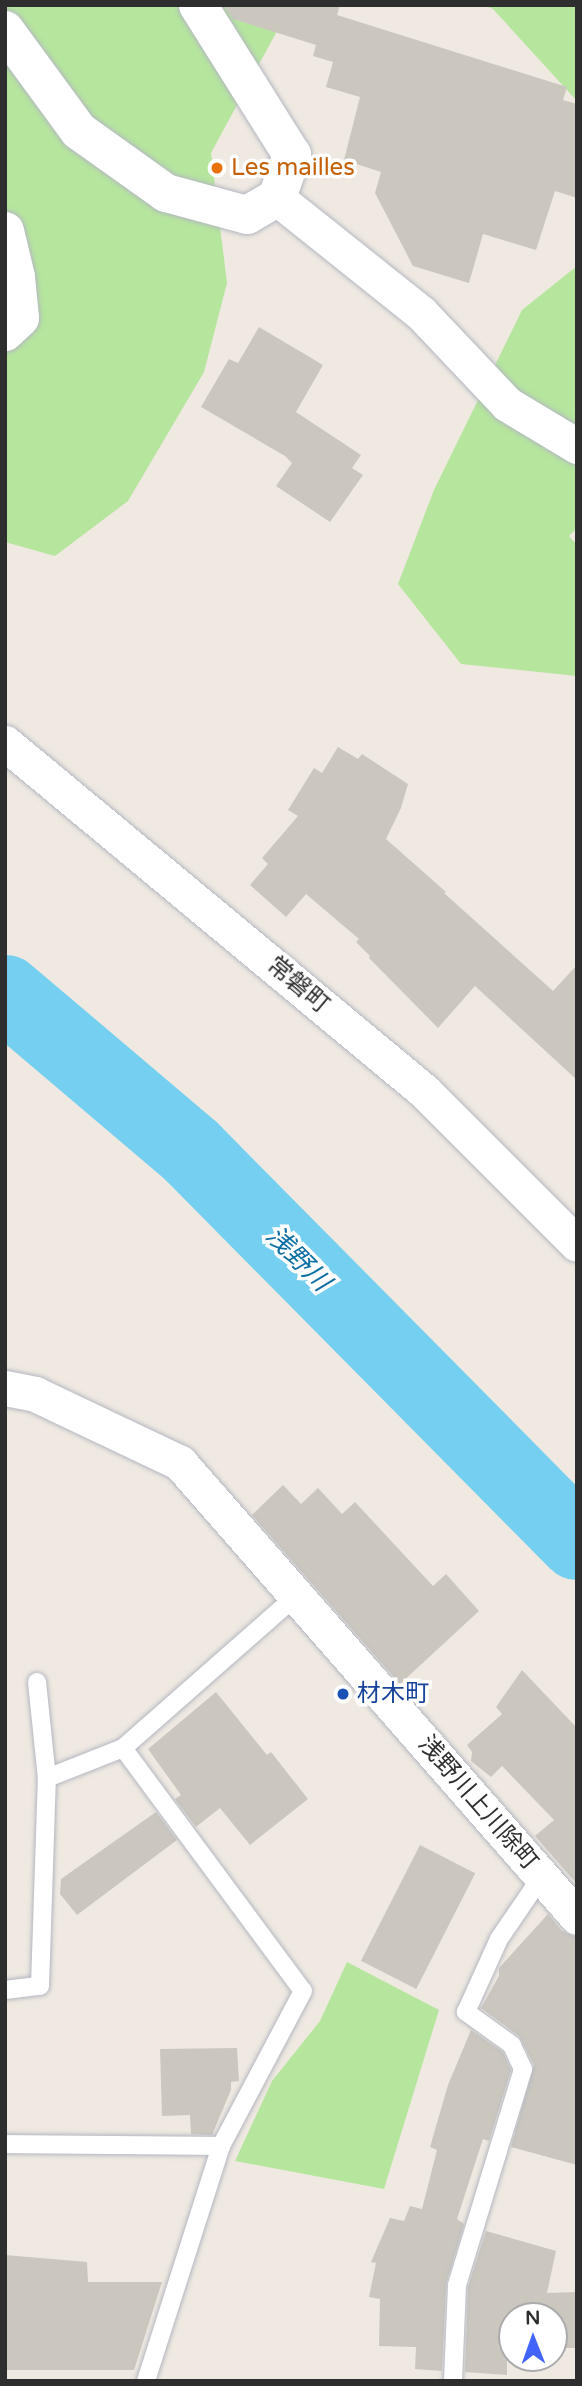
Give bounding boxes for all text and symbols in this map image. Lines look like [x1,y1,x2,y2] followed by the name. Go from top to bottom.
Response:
[231,154,355,182] place label: Les mailles
[209,160,225,176] marker: Les mailles
[261,951,335,1019] street label: 常磐町
[259,1220,337,1298] water label: 浅野川
[357,1680,429,1708] place label: 材木町
[335,1686,351,1702] marker: 材木町
[412,1730,544,1876] street label: 浅野川上川除町
[498,2302,568,2372] north arrow
[525,2307,540,2329] text: N

